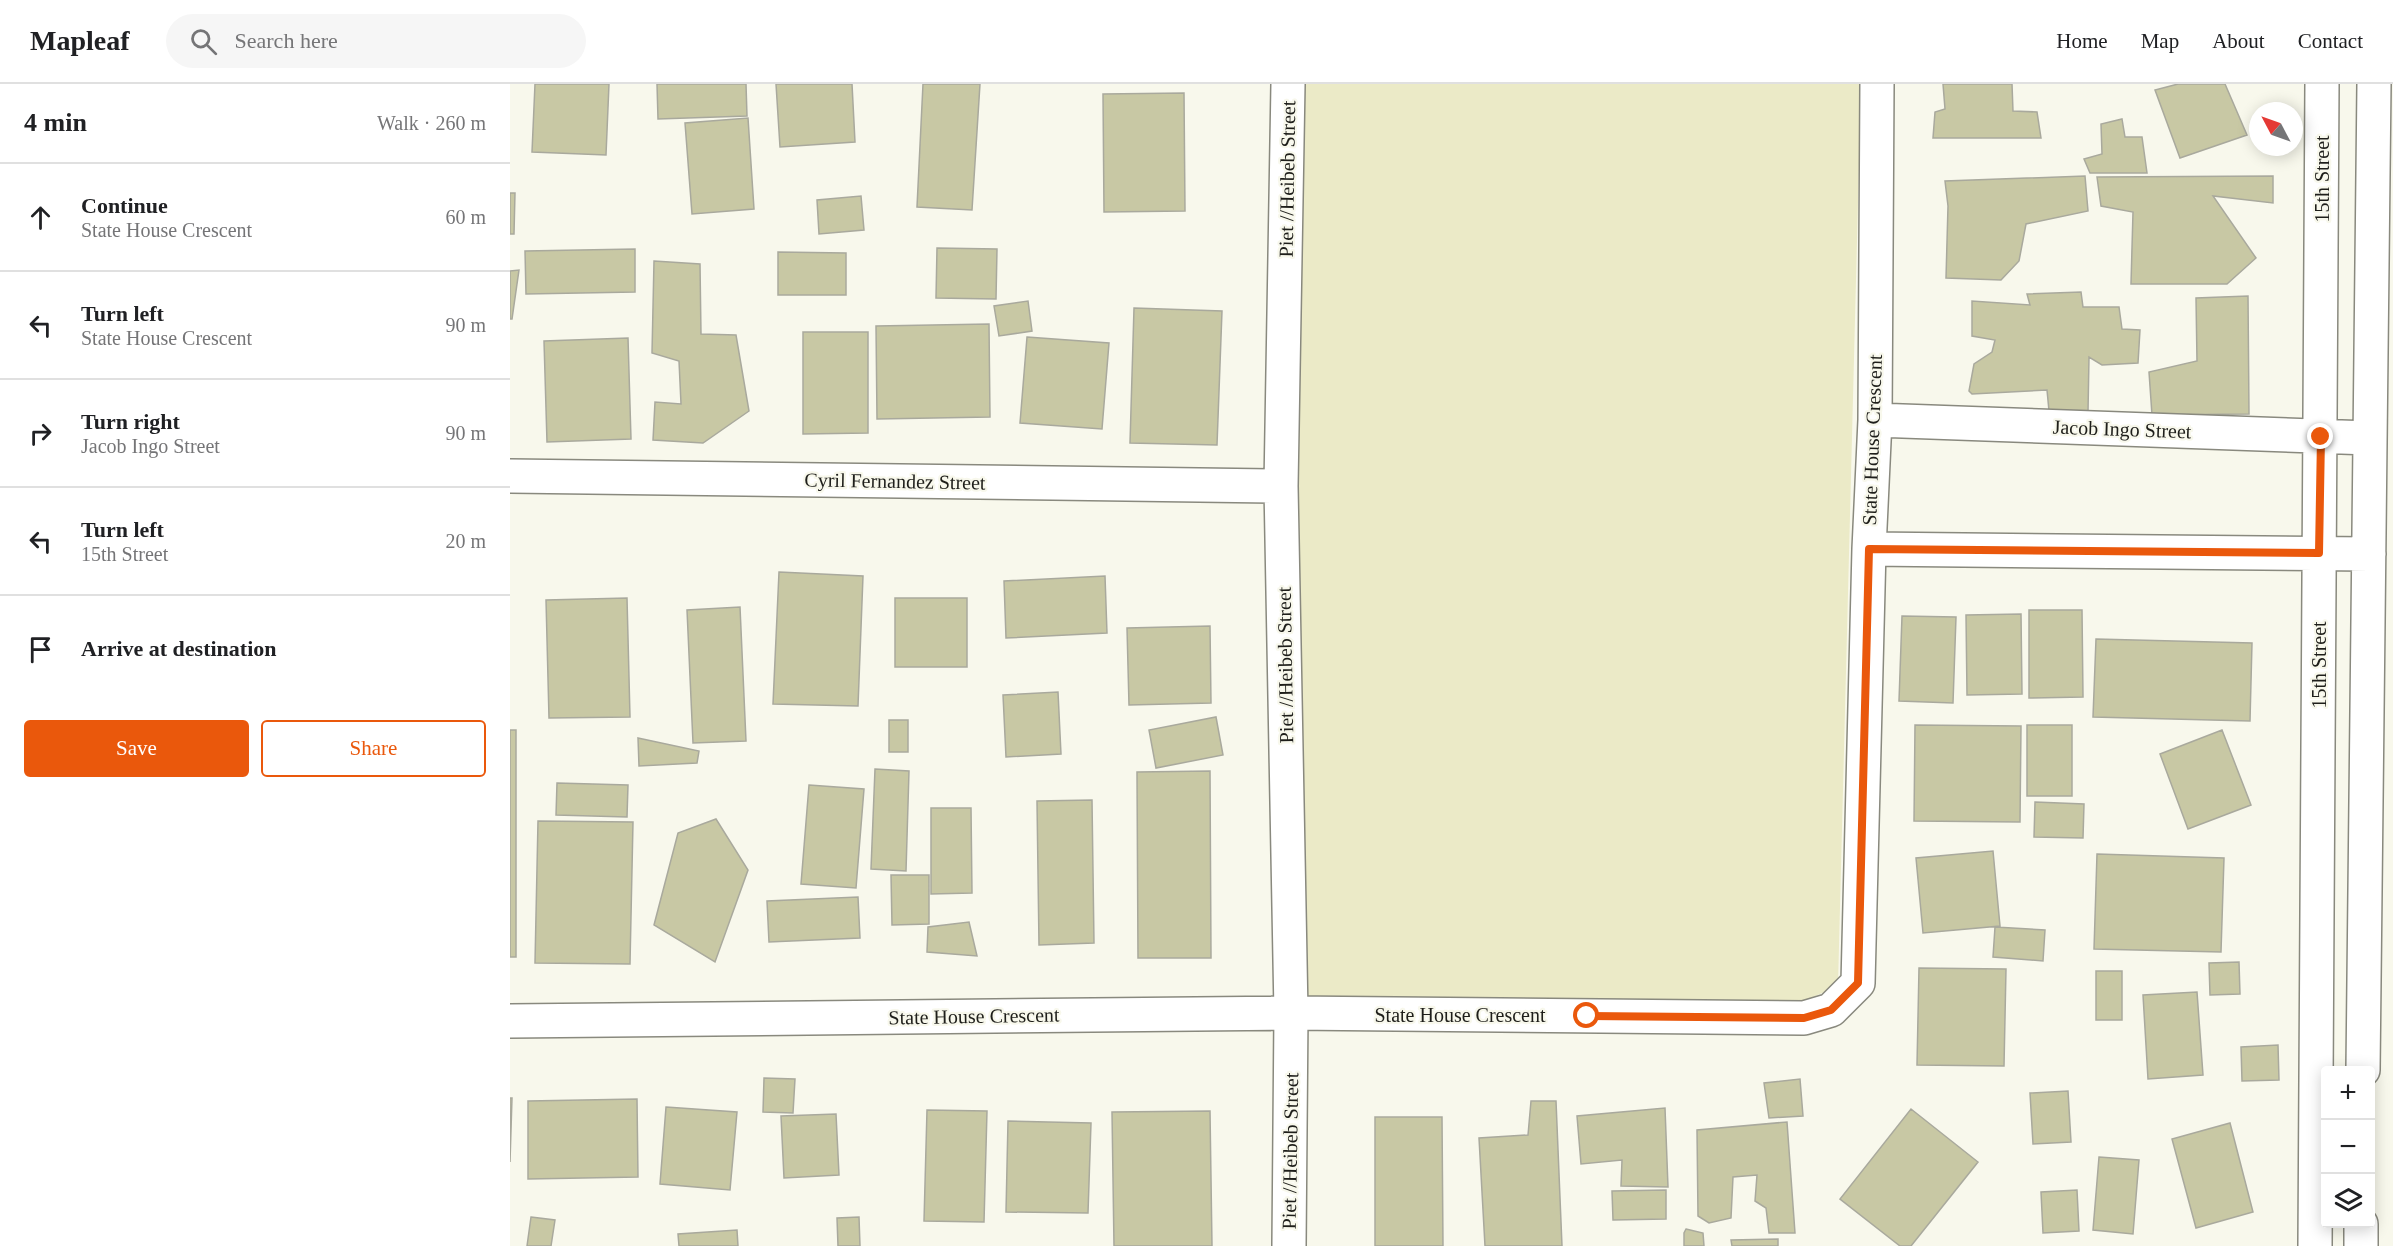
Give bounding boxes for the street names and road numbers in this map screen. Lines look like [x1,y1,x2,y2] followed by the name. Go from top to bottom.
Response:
[1275,100,1299,258] street label: Piet //Heibeb Street
[2311,135,2333,223] street label: 15th Street
[1858,354,1886,526] street label: State House Crescent
[2052,416,2192,443] street label: Jacob Ingo Street
[804,468,986,495] street label: Cyril Fernandez Street
[1273,586,1297,744] street label: Piet //Heibeb Street
[2308,621,2330,709] street label: 15th Street
[888,1004,1060,1028] street label: State House Crescent
[1374,1004,1546,1026] street label: State House Crescent
[1278,1072,1302,1230] street label: Piet //Heibeb Street

